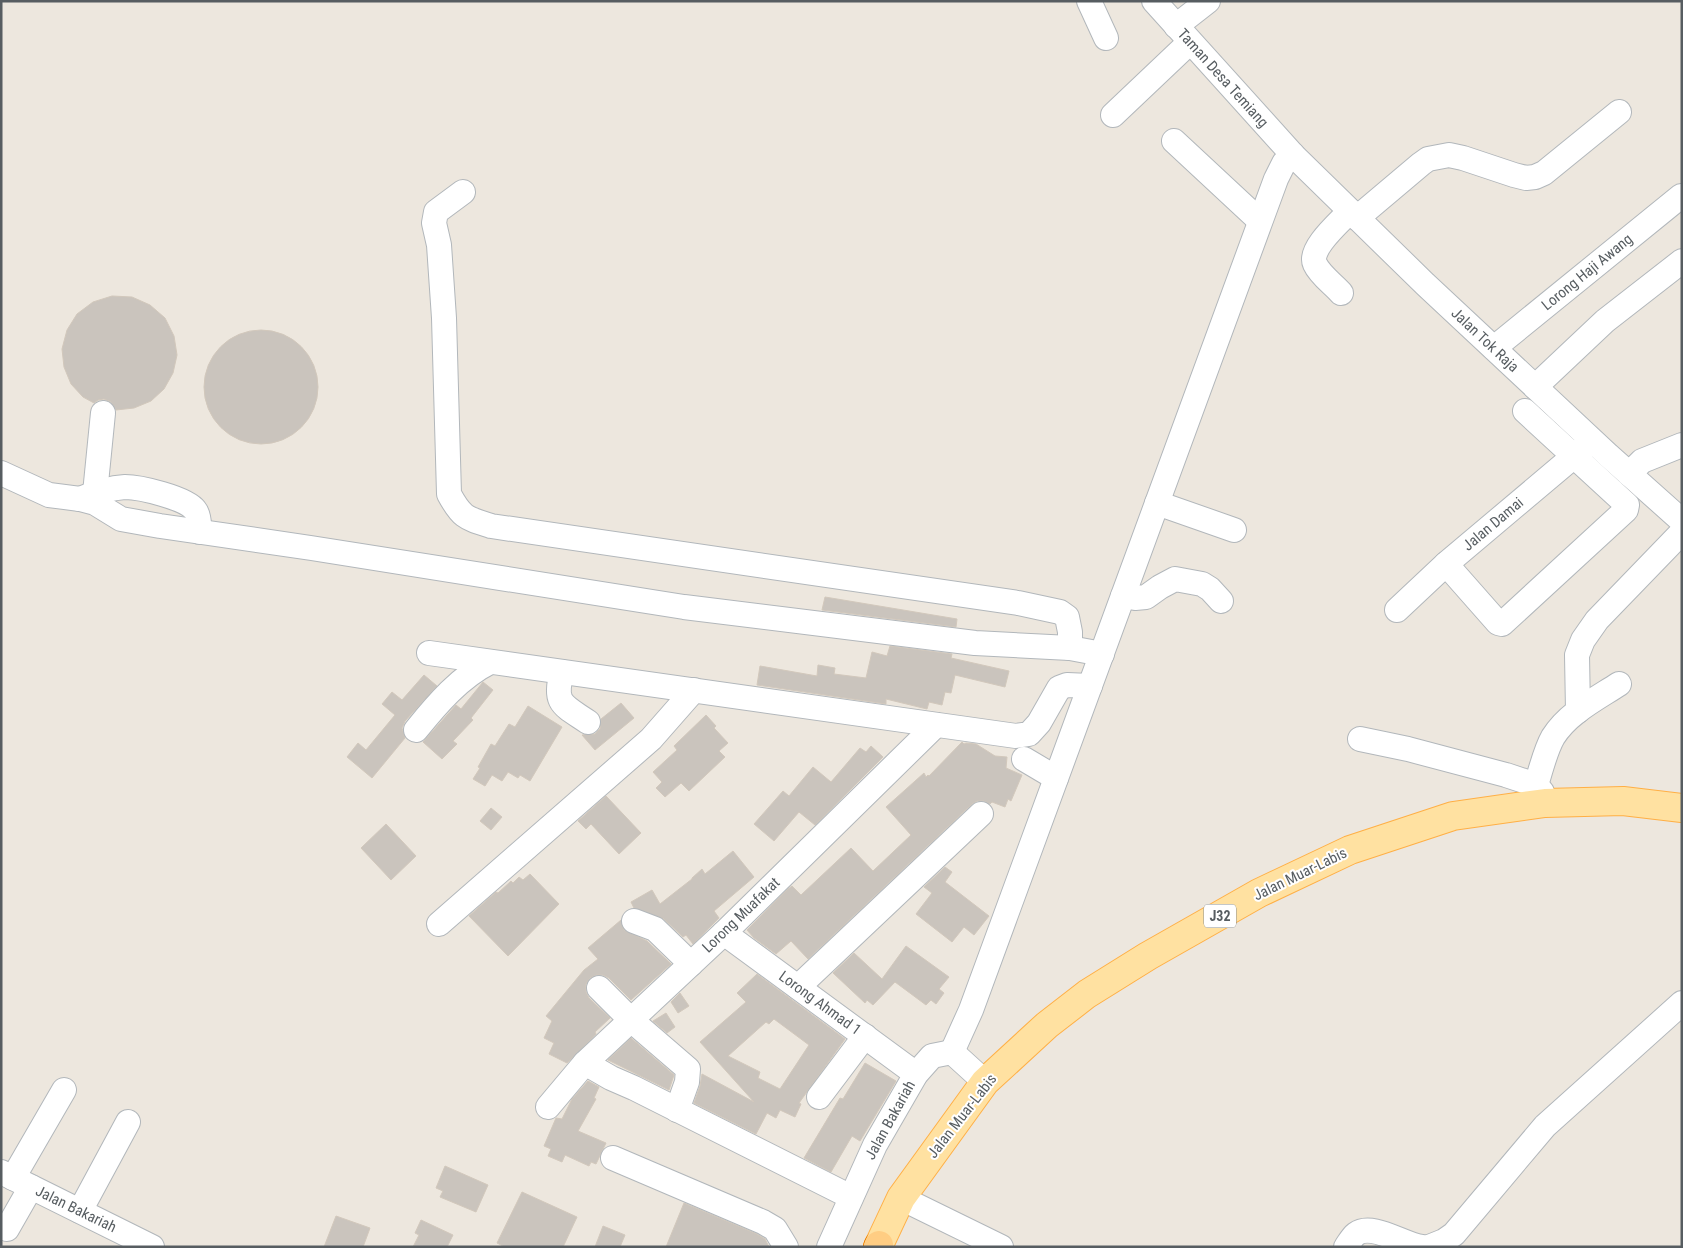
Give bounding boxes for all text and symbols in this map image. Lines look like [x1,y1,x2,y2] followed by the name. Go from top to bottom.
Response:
[1174,25,1272,131] street label: Taman Desa Temiang
[1538,230,1636,314] street label: Lorong Haji Awang
[1447,304,1523,376] street label: Jalan Tok Raja
[1459,493,1527,555] street label: Jalan Damai
[1250,844,1350,904] street label: Jalan Muar-Labis
[698,874,784,956] street label: Lorong Muafakat
[1204,904,1236,928] road number: J32
[775,967,865,1039] street label: Lorong Ahmad 1
[924,1070,1001,1162] street label: Jalan Muar-Labis
[861,1077,919,1163] street label: Jalan Bakariah
[33,1182,119,1236] street label: Jalan Bakariah

